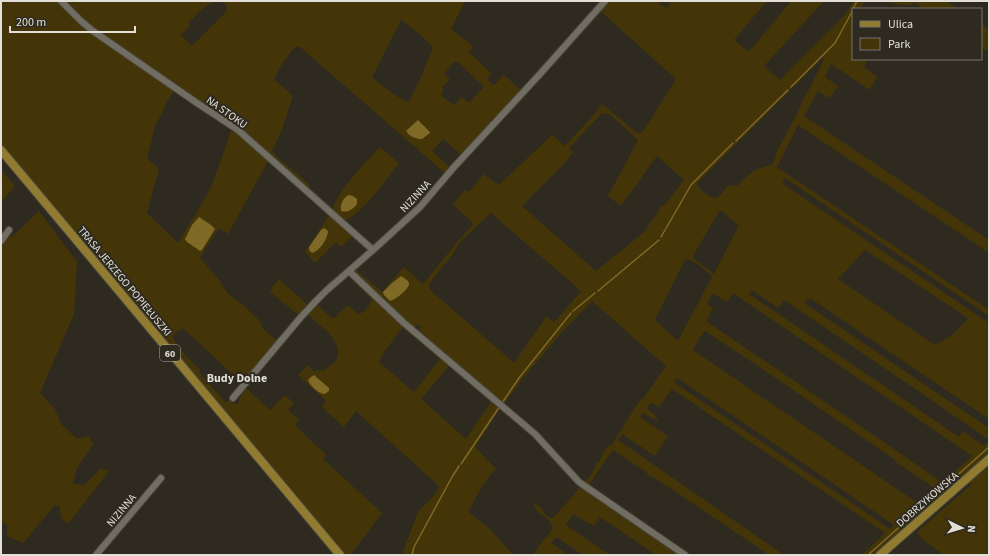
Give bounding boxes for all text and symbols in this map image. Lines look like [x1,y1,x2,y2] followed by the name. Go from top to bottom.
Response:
[10,8,135,34] scale bar
[852,8,982,60] legend
[16,14,46,31] text: 200 m
[888,16,913,33] text: Ulica
[888,36,910,53] text: Park
[203,93,250,132] street label: NA STOKU
[397,177,434,216] street label: NIZINNA
[74,223,175,339] street label: TRASA JERZEGO POPIEŁUSZKI
[160,345,180,361] road number: 60
[207,370,267,387] district label: Budy Dolne
[893,468,962,531] street label: DOBRZYKOWSKA
[103,491,140,530] street label: NIZINNA
[942,508,982,548] north arrow
[964,525,979,533] text: N

